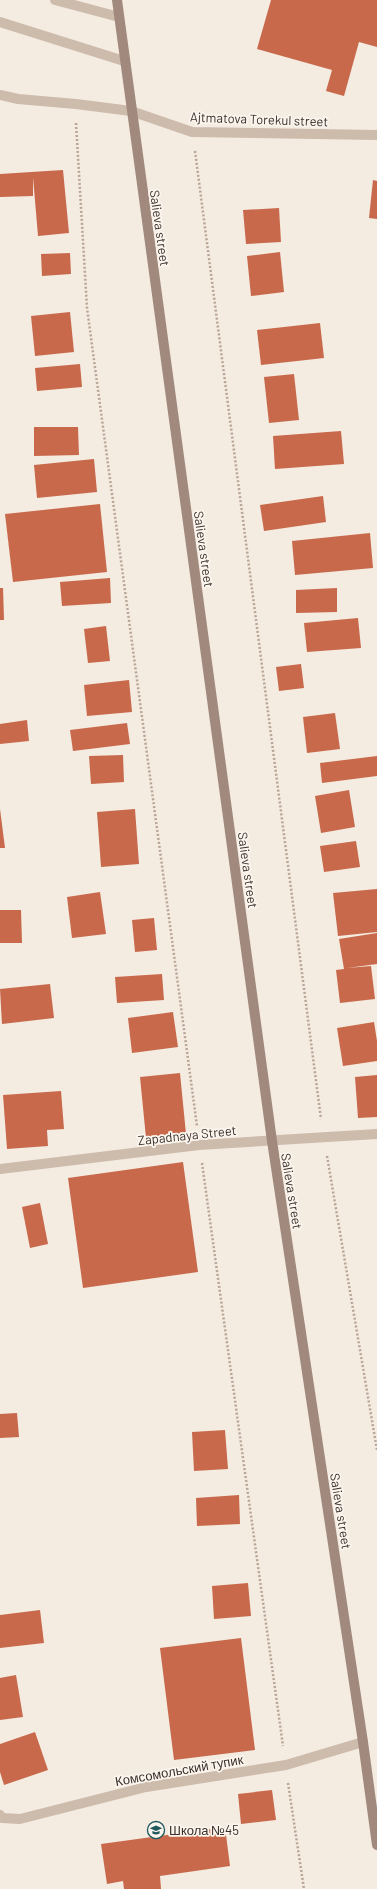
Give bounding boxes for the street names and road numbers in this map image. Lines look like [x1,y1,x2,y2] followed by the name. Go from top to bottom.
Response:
[190,109,328,129] street label: Ajtmatova Torekul street
[147,189,173,267] street label: Salieva street
[191,510,217,588] street label: Salieva street
[235,831,261,909] street label: Salieva street
[137,1122,237,1148] street label: Zapadnaya Street
[278,1152,306,1230] street label: Salieva street
[327,1472,355,1550] street label: Salieva street
[114,1751,245,1789] street label: Комсомольский тупик

